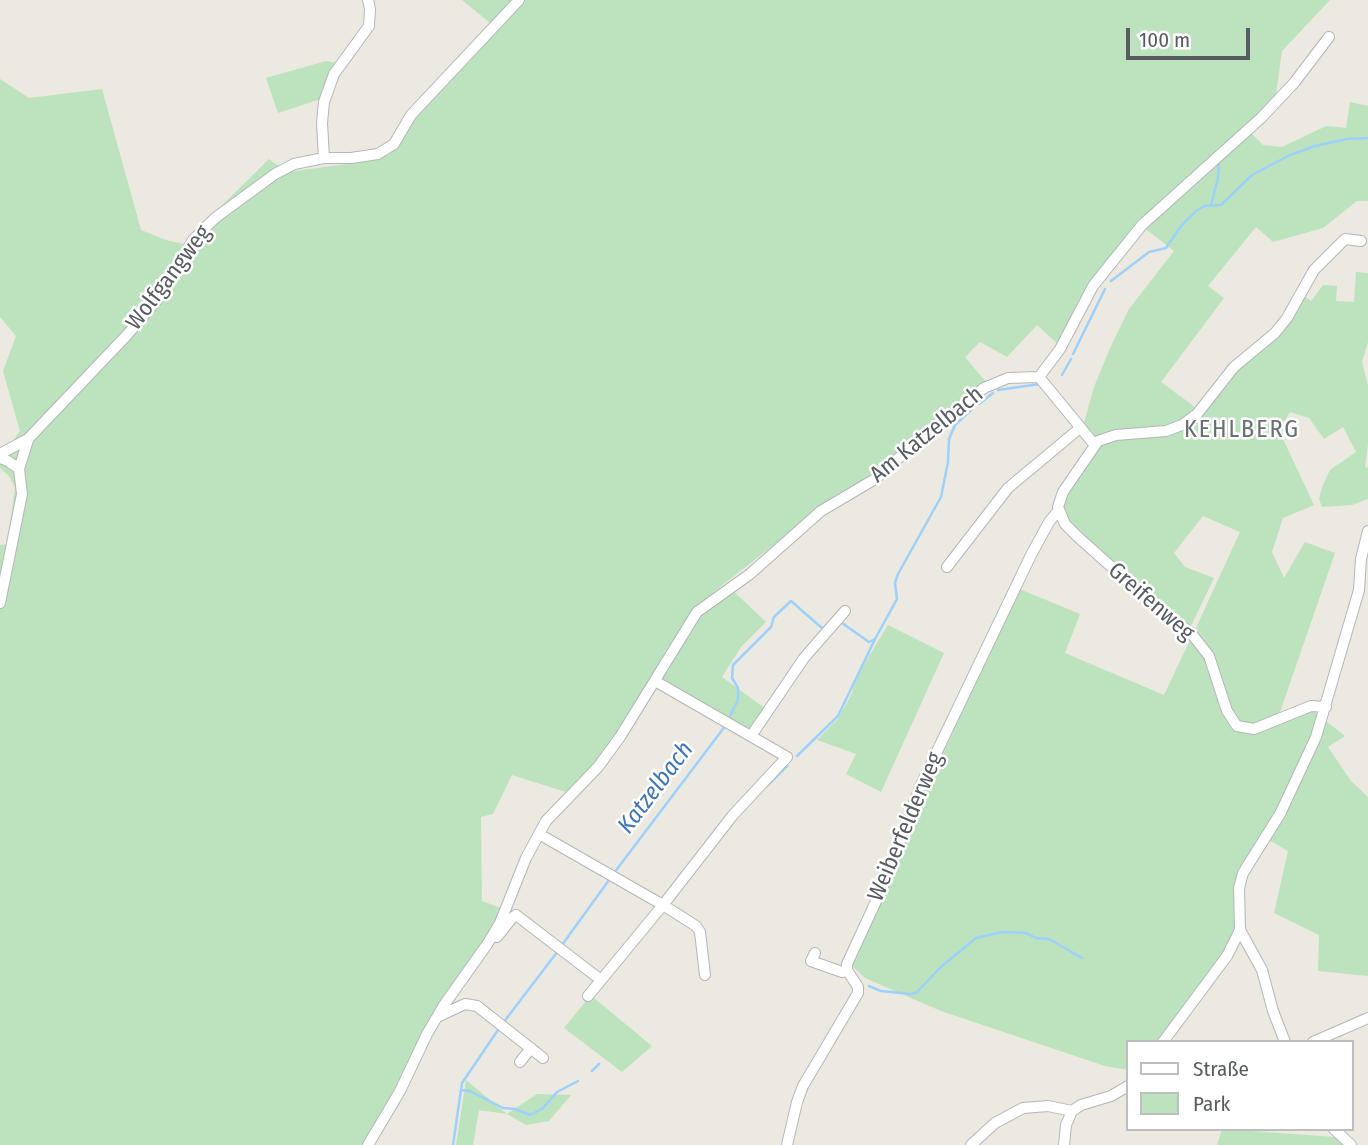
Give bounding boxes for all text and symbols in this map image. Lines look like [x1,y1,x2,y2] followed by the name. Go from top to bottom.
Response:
[1130,14,1254,58] scale bar
[1139,27,1190,53] text: 100 m
[121,220,217,336] street label: Wolfgangweg
[865,381,989,489] street label: Am Katzelbach
[1185,416,1299,444] district label: KEHLBERG
[1102,557,1200,647] street label: Greifenweg
[612,736,700,840] water label: Katzelbach
[862,748,950,906] street label: Weiberfelderweg
[1126,1040,1354,1131] legend
[1193,1056,1249,1082] text: Straße
[1193,1091,1230,1117] text: Park

